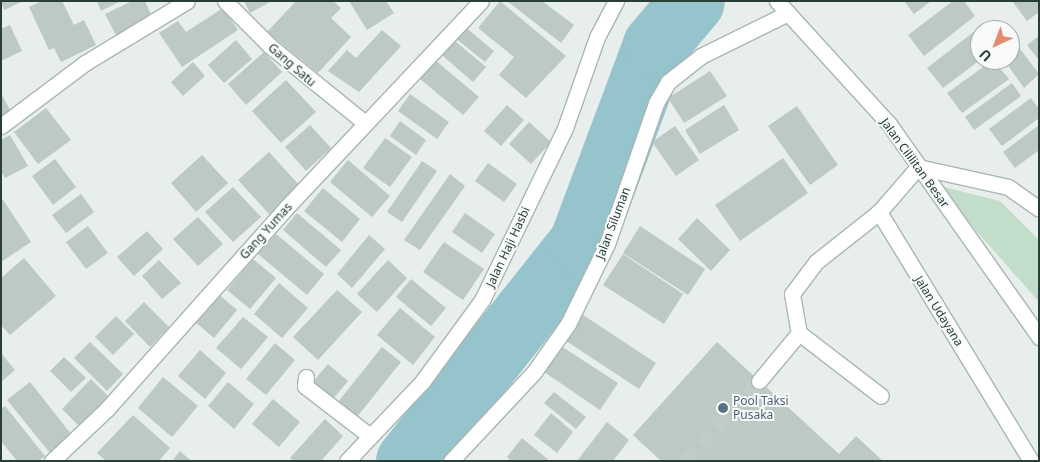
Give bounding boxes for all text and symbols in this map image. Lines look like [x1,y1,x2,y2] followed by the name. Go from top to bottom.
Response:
[970,20,1020,70] north arrow
[265,40,319,90] street label: Gang Satu
[975,45,995,66] text: U
[878,115,952,211] street label: Jalan Cililitan Besar
[593,185,633,261] street label: Jalan Siluman
[237,200,295,262] street label: Gang Yumas
[483,204,533,290] street label: Jalan Haji Hasbi
[912,273,966,349] street label: Jalan Udayana
[733,394,789,422] place label: Pool Taksi Pusaka
[717,402,729,414] marker: Pool Taksi Pusaka

